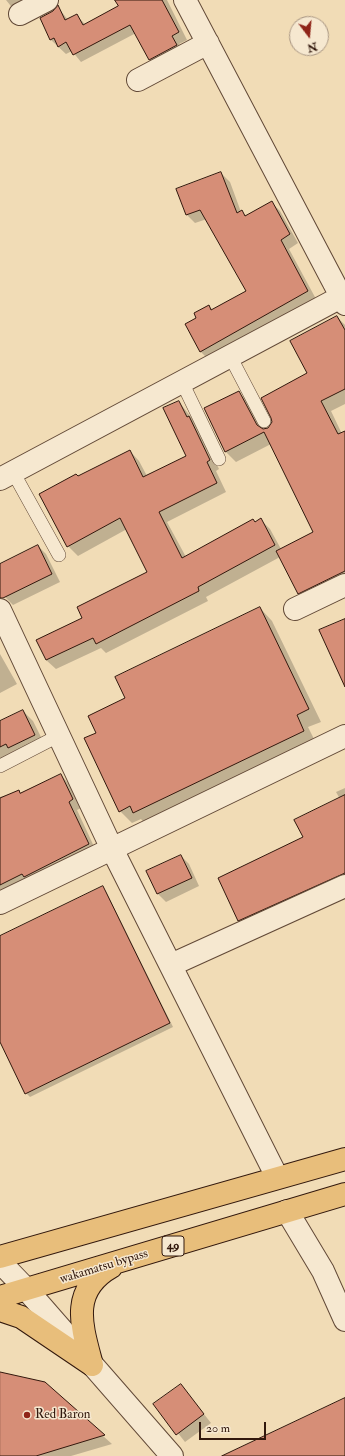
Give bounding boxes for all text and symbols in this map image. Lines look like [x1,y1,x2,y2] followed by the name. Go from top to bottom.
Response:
[289,16,329,56] north arrow
[306,39,319,55] text: N
[162,1236,184,1256] road number: 49
[58,1246,150,1288] street label: wakamatsu bypass
[35,1407,90,1423] place label: Red Baron
[22,1410,32,1420] marker: Red Baron
[201,1414,268,1440] scale bar
[206,1421,230,1436] text: 20 m

